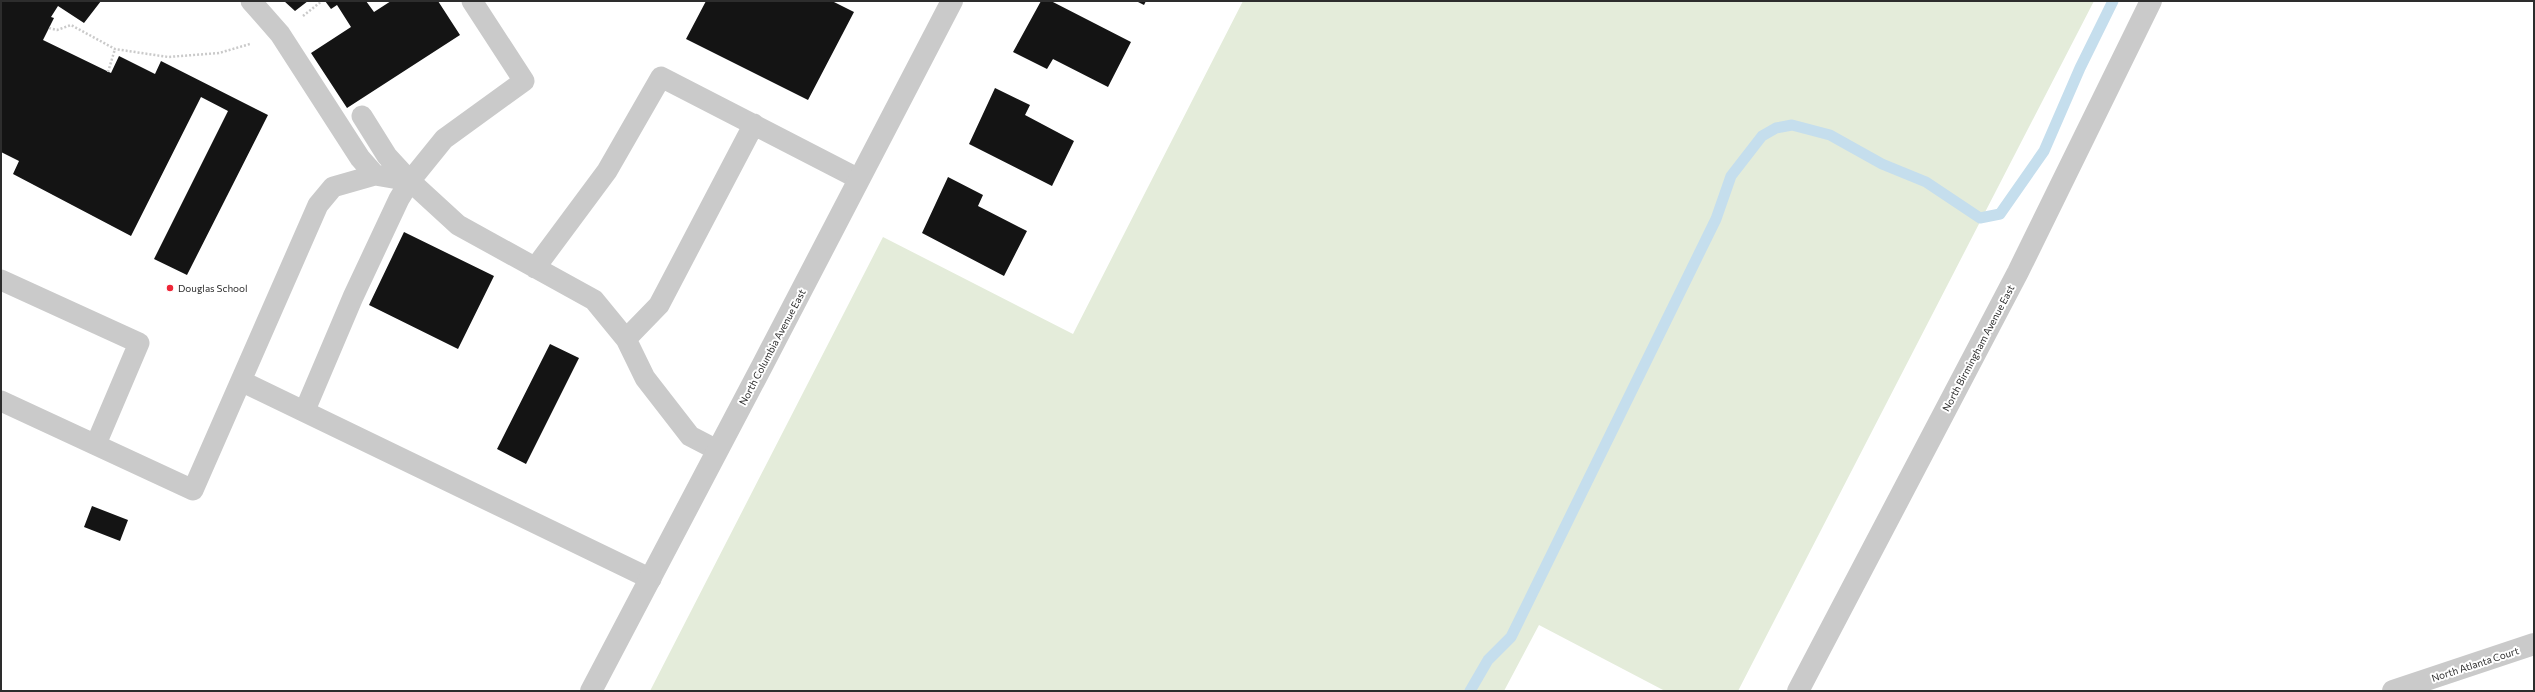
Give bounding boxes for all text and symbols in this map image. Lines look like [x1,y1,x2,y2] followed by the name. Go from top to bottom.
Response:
[178,282,248,294] place label: Douglas School
[165,283,175,293] marker: Douglas School
[1940,283,2016,413] street label: North Birmingham Avenue East
[736,287,808,407] street label: North Columbia Avenue East
[2430,644,2520,684] street label: North Atlanta Court

